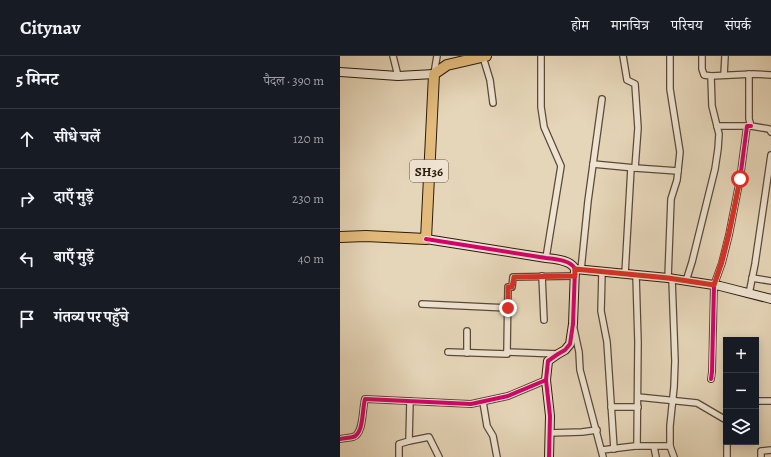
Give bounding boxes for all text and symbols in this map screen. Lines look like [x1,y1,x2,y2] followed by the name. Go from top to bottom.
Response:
[20,15,81,41] text: Citynav
[571,16,589,35] text: होम
[611,16,649,35] text: मानचित्र
[671,16,703,35] text: परिचय
[725,16,751,35] text: संपर्क
[16,68,58,91] text: 5 मिनट
[263,72,324,89] text: पैदल · 390 m
[54,127,100,147] text: सीधे चलें
[16,128,38,150] icon: ahead
[293,130,324,147] text: 120 m
[410,160,448,182] road number: SH36
[731,170,749,188] route start
[54,187,93,207] text: दाएँ मुड़ें
[16,188,38,210] icon: right
[292,190,324,207] text: 230 m
[54,247,94,267] text: बाएँ मुड़ें
[16,248,38,270] icon: left
[298,250,324,267] text: 40 m
[499,299,517,317] route end
[54,307,129,327] text: गंतव्य पर पहुँचे
[16,308,38,330] icon: arrive
[723,337,759,445] map controls
[723,337,759,373] button: +
[723,373,759,409] button: −
[723,409,759,445] button: layers

